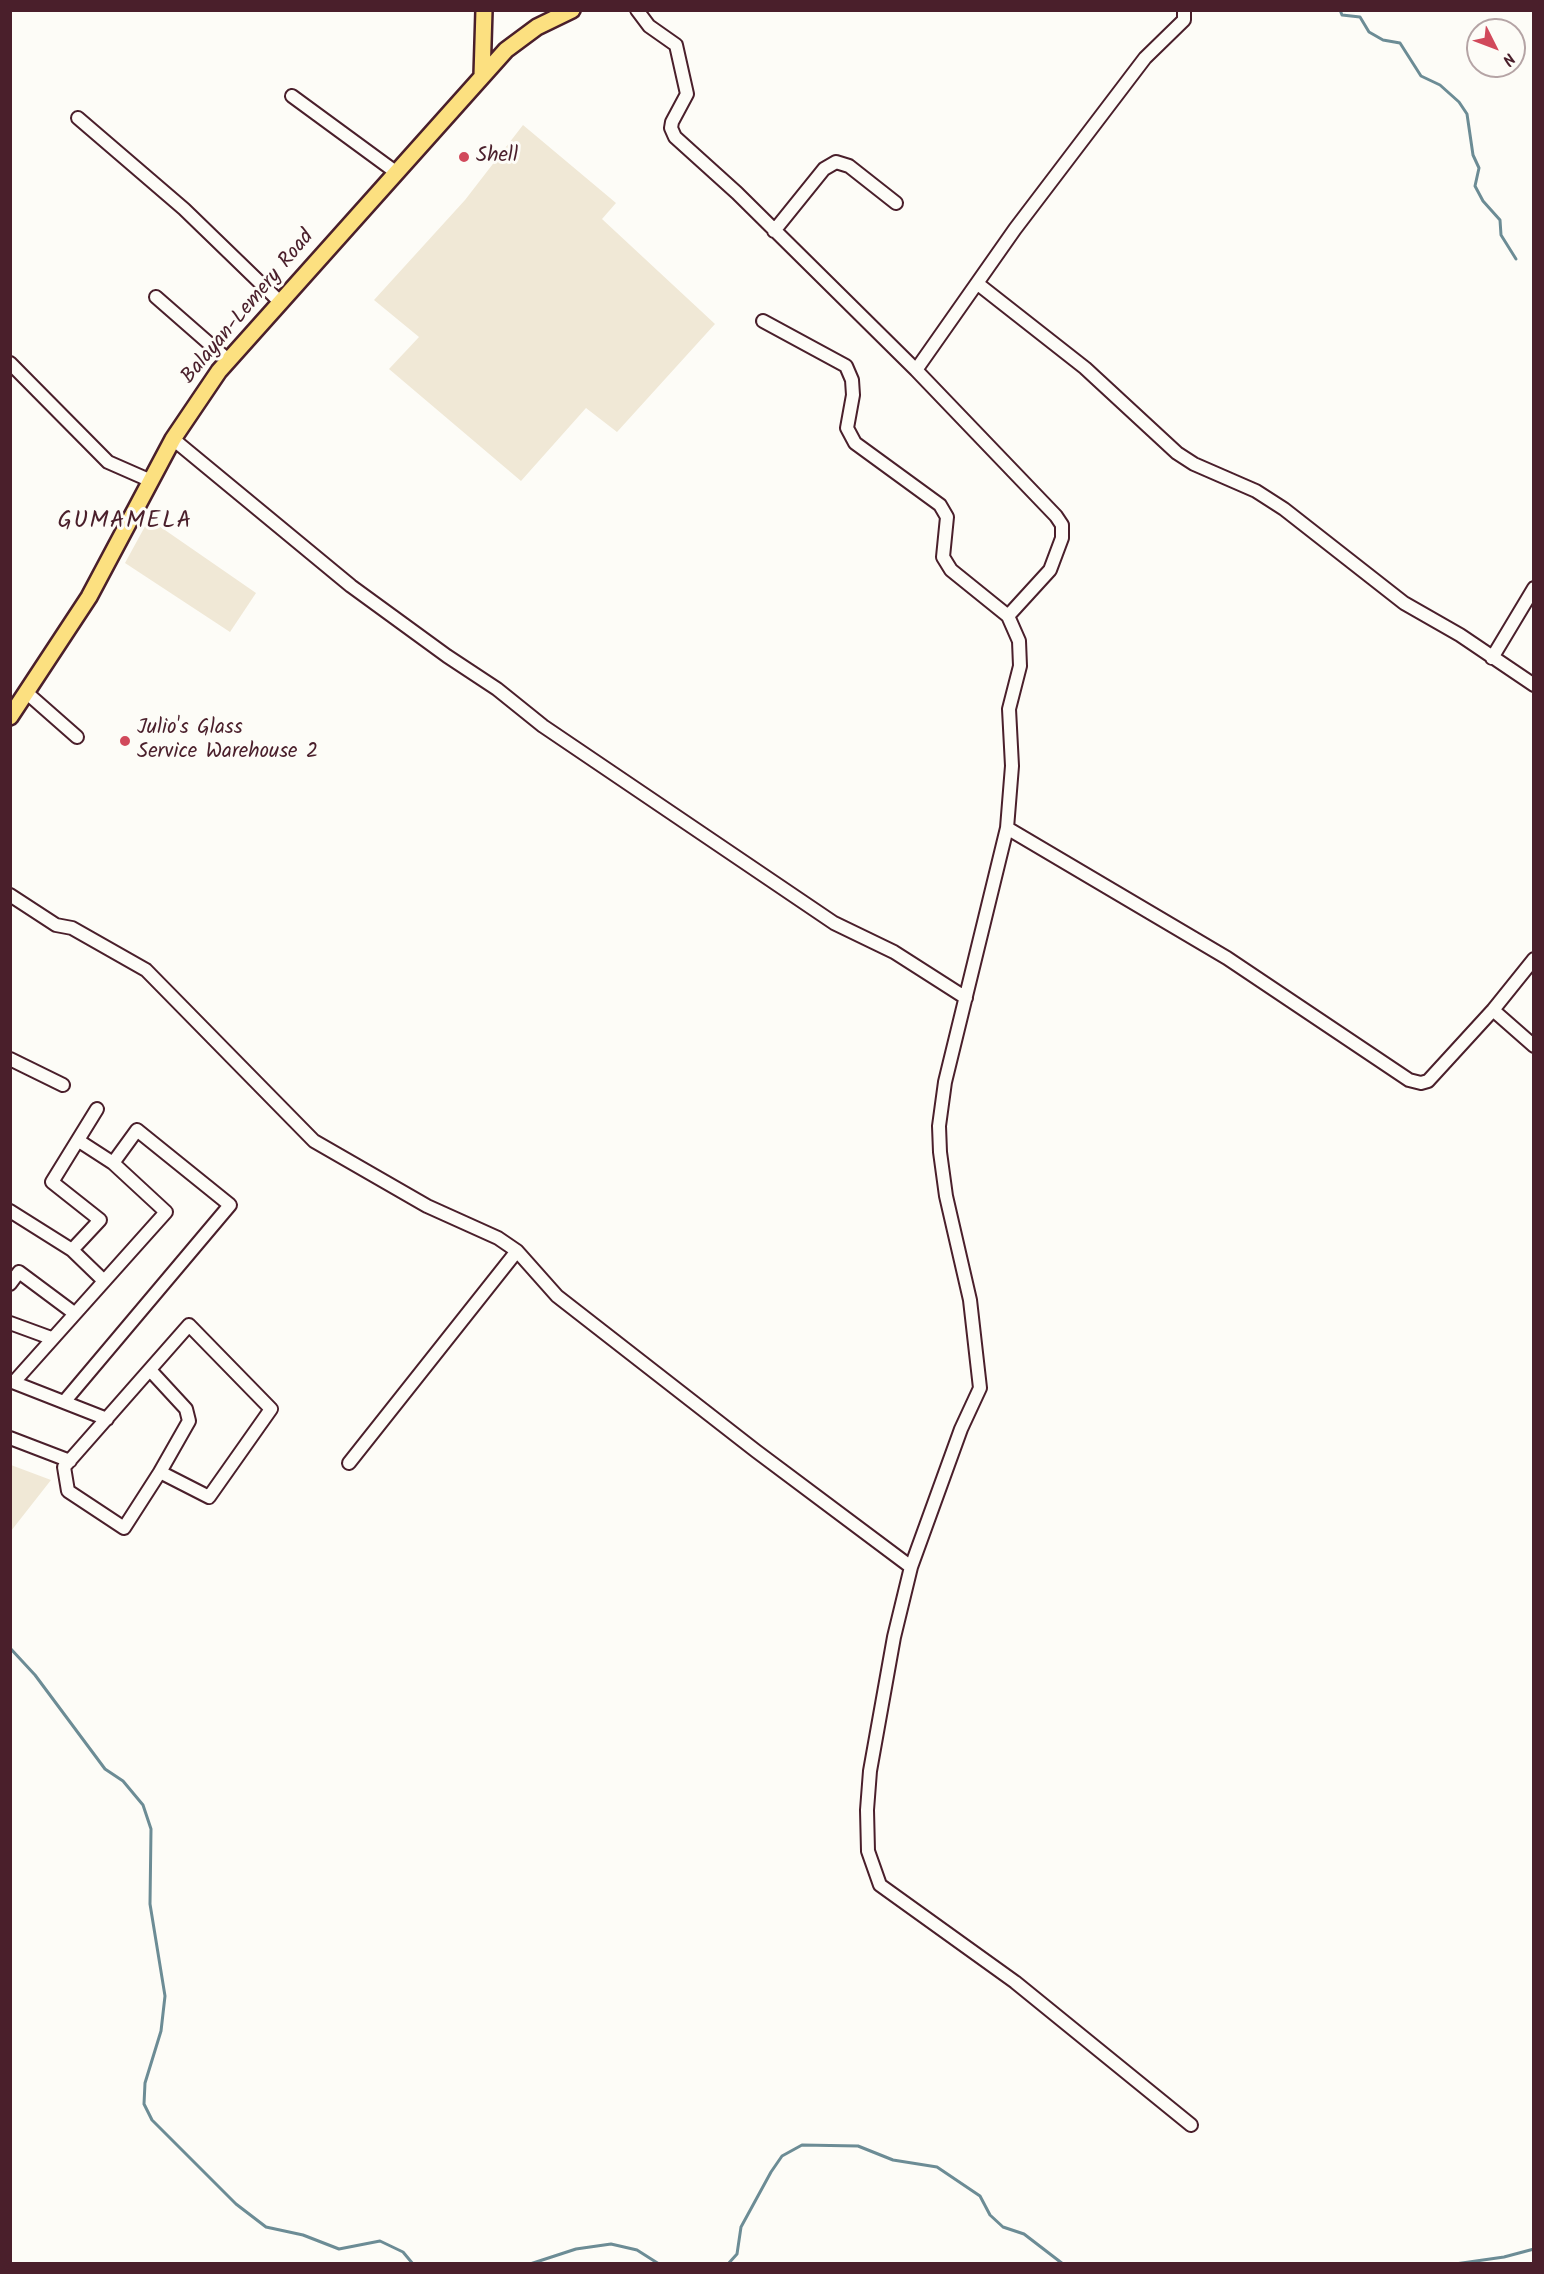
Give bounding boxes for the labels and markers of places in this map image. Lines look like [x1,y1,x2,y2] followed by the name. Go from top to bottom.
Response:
[476,144,518,170] place label: Shell
[457,150,471,164] marker: Shell
[137,716,318,766] place label: Julio's Glass Service Warehouse 2
[118,734,132,748] marker: Julio's Glass Service Warehouse 2

